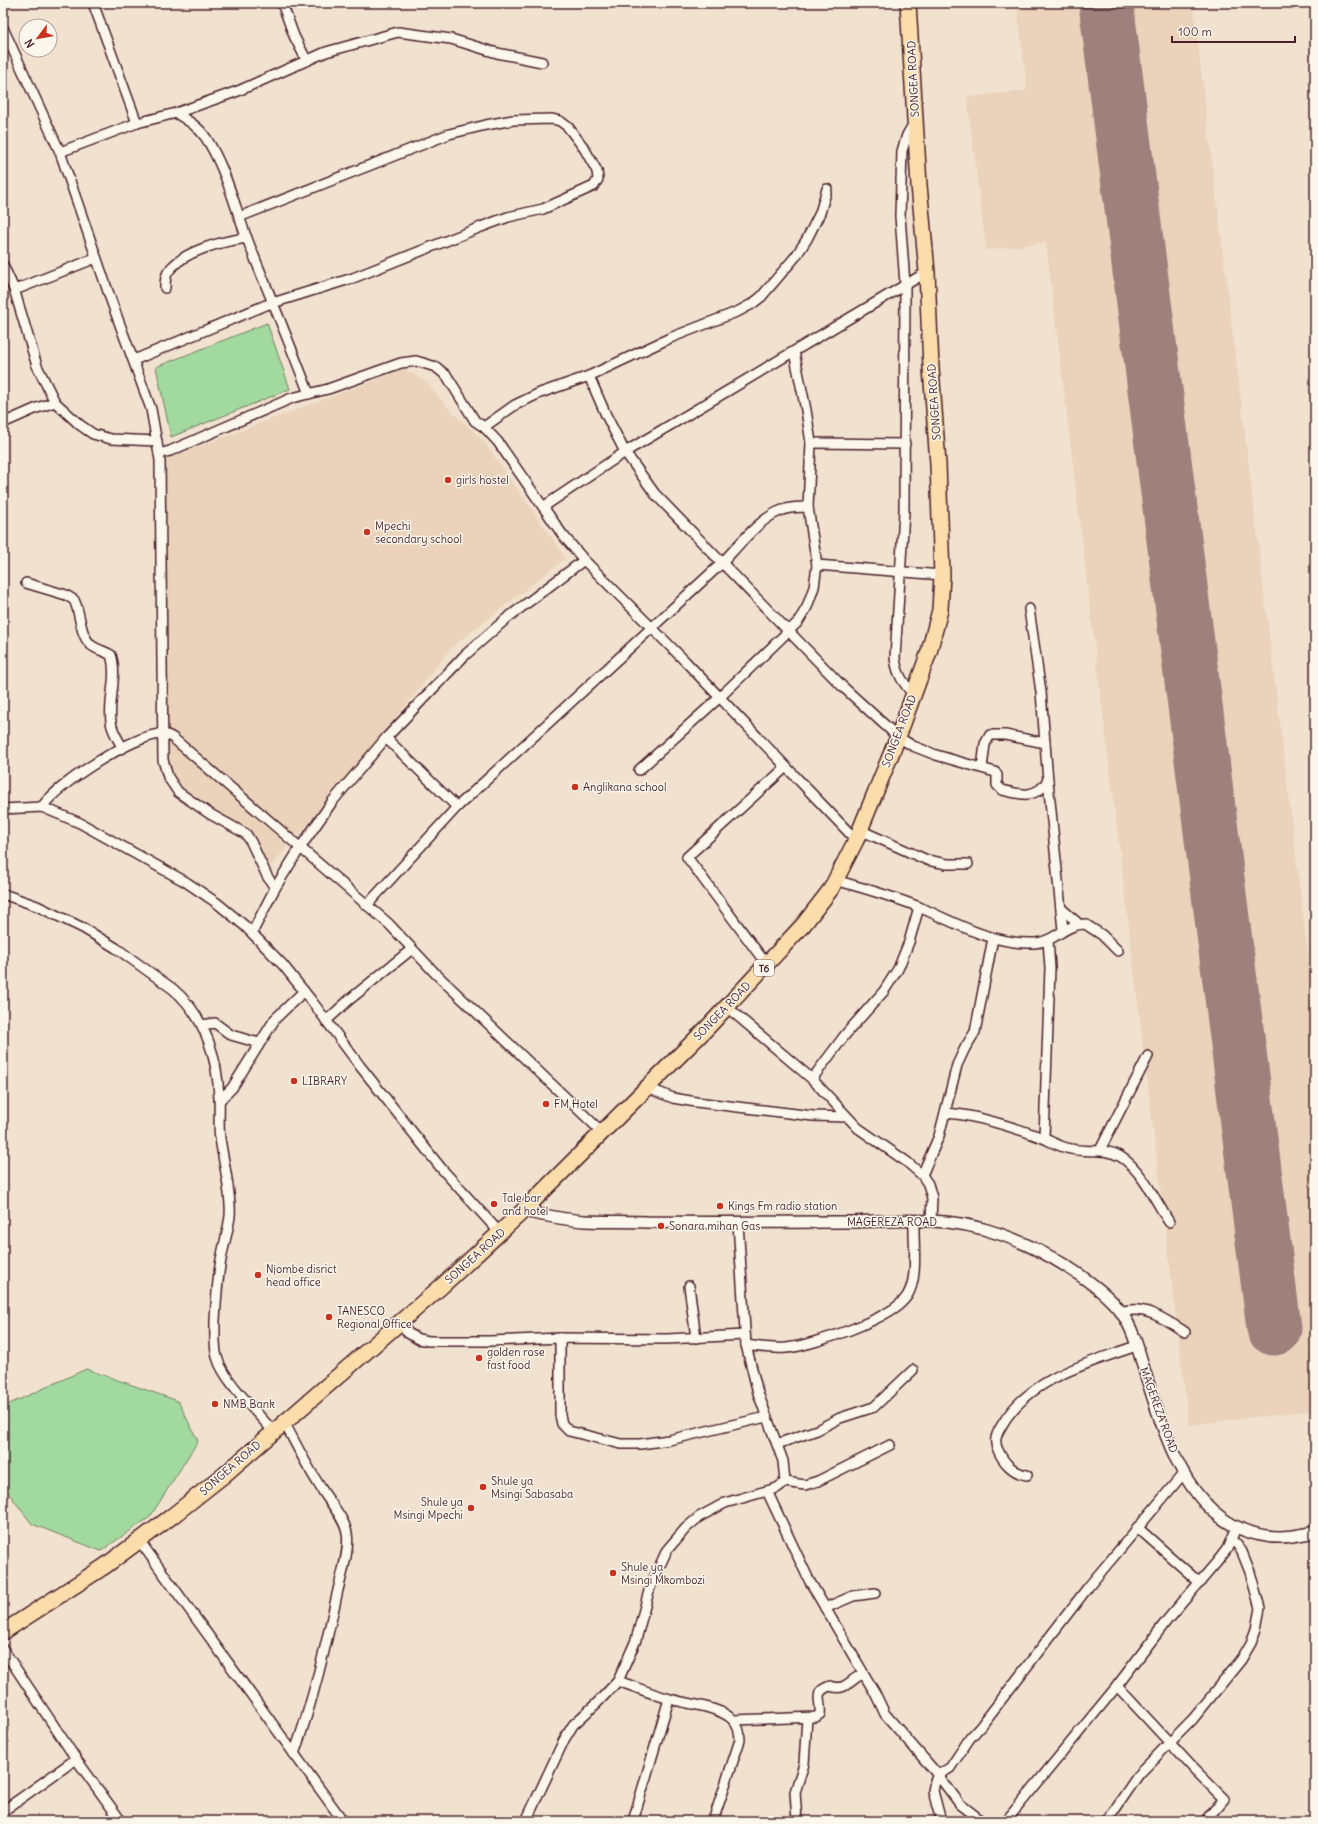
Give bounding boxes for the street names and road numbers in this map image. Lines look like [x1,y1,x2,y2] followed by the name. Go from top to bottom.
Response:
[904,40,922,118] street label: SONGEA ROAD
[924,363,944,441] street label: SONGEA ROAD
[879,693,919,769] street label: SONGEA ROAD
[754,960,774,976] road number: T6
[690,978,754,1043] street label: SONGEA ROAD
[847,1215,937,1229] street label: MAGEREZA ROAD
[442,1225,508,1287] street label: SONGEA ROAD
[1137,1365,1181,1455] street label: MAGEREZA ROAD
[196,1437,264,1498] street label: SONGEA ROAD

